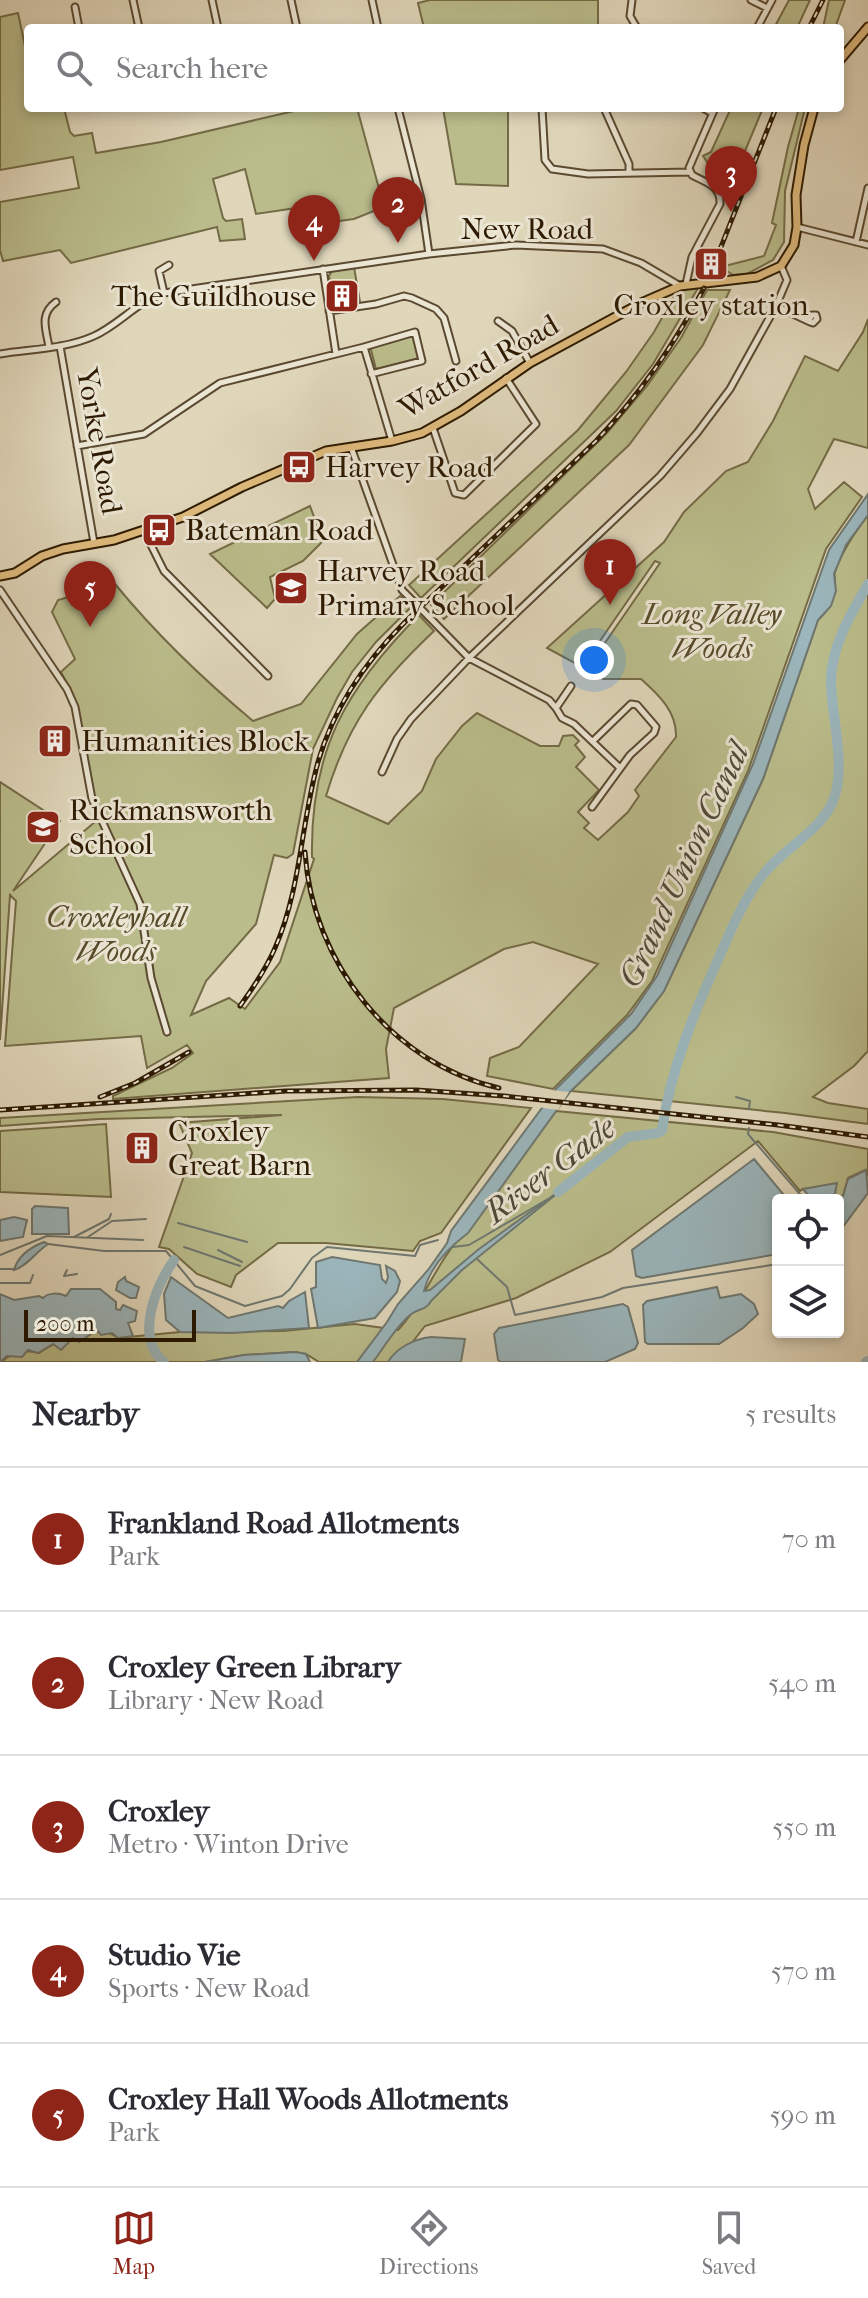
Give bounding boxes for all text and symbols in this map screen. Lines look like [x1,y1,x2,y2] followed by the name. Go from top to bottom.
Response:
[24,24,844,112] search box
[52,46,96,90] icon: search
[116,51,268,86] text: Search here
[705,146,757,212] pin: 3
[372,177,424,243] pin: 2
[288,195,340,261] pin: 4
[461,212,594,247] street label: New Road
[692,245,730,283] building icon: Croxley station
[323,277,361,315] building icon: The Guildhouse
[111,279,316,314] place label: The Guildhouse
[613,288,809,323] place label: Croxley station
[392,307,566,427] street label: Watford Road
[69,364,129,518] street label: Yorke Road
[280,448,318,486] bus stop icon: Harvey Road
[325,450,494,485] place label: Harvey Road
[140,511,178,549] bus stop icon: Bateman Road
[185,513,374,548] place label: Bateman Road
[584,539,636,605] pin: 1
[317,554,515,623] place label: Harvey Road Primary School
[64,561,116,627] pin: 5
[272,569,310,607] school or university icon: Harvey Road Primary School
[641,597,782,666] park label: Long Valley Woods
[574,640,614,680] your location
[36,722,74,760] building icon: Humanities Block
[81,724,310,759] place label: Humanities Block
[611,734,758,993] water label: Grand Union Canal
[69,793,273,862] place label: Rickmansworth School
[24,808,62,846] school or university icon: Rickmansworth School
[47,900,189,969] park label: Croxleyhall Woods
[476,1108,623,1232] water label: River Gade
[168,1114,312,1183] place label: Croxley Great Barn
[123,1129,161,1167] building icon: Croxley Great Barn
[772,1194,844,1338] map controls
[772,1194,844,1266] button: locate
[772,1266,844,1338] button: layers
[24,1306,196,1342] scale bar
[36,1311,95,1337] text: 200 m
[32,1394,139,1434] text: Nearby
[745,1399,836,1430] text: 5 results
[108,1506,459,1541] text: Frankland Road Allotments
[53,1524,63,1555] text: 1
[782,1524,836,1555] text: 70 m
[108,1541,160,1572] text: Park
[108,1650,401,1685] text: Croxley Green Library
[51,1668,65,1699] text: 2
[768,1668,836,1699] text: 540 m
[108,1685,324,1716] text: Library · New Road
[108,1794,209,1829] text: Croxley
[53,1812,63,1843] text: 3
[772,1812,836,1843] text: 550 m
[108,1829,349,1860] text: Metro · Winton Drive
[108,1938,241,1973] text: Studio Vie
[50,1956,66,1987] text: 4
[771,1956,836,1987] text: 570 m
[108,1973,310,2004] text: Sports · New Road
[108,2082,508,2117] text: Croxley Hall Woods Allotments
[52,2100,64,2131] text: 5
[770,2100,836,2131] text: 590 m
[108,2117,160,2148] text: Park
[112,2206,156,2280] tab: Map
[379,2206,478,2280] tab: Directions
[702,2206,756,2280] tab: Saved

